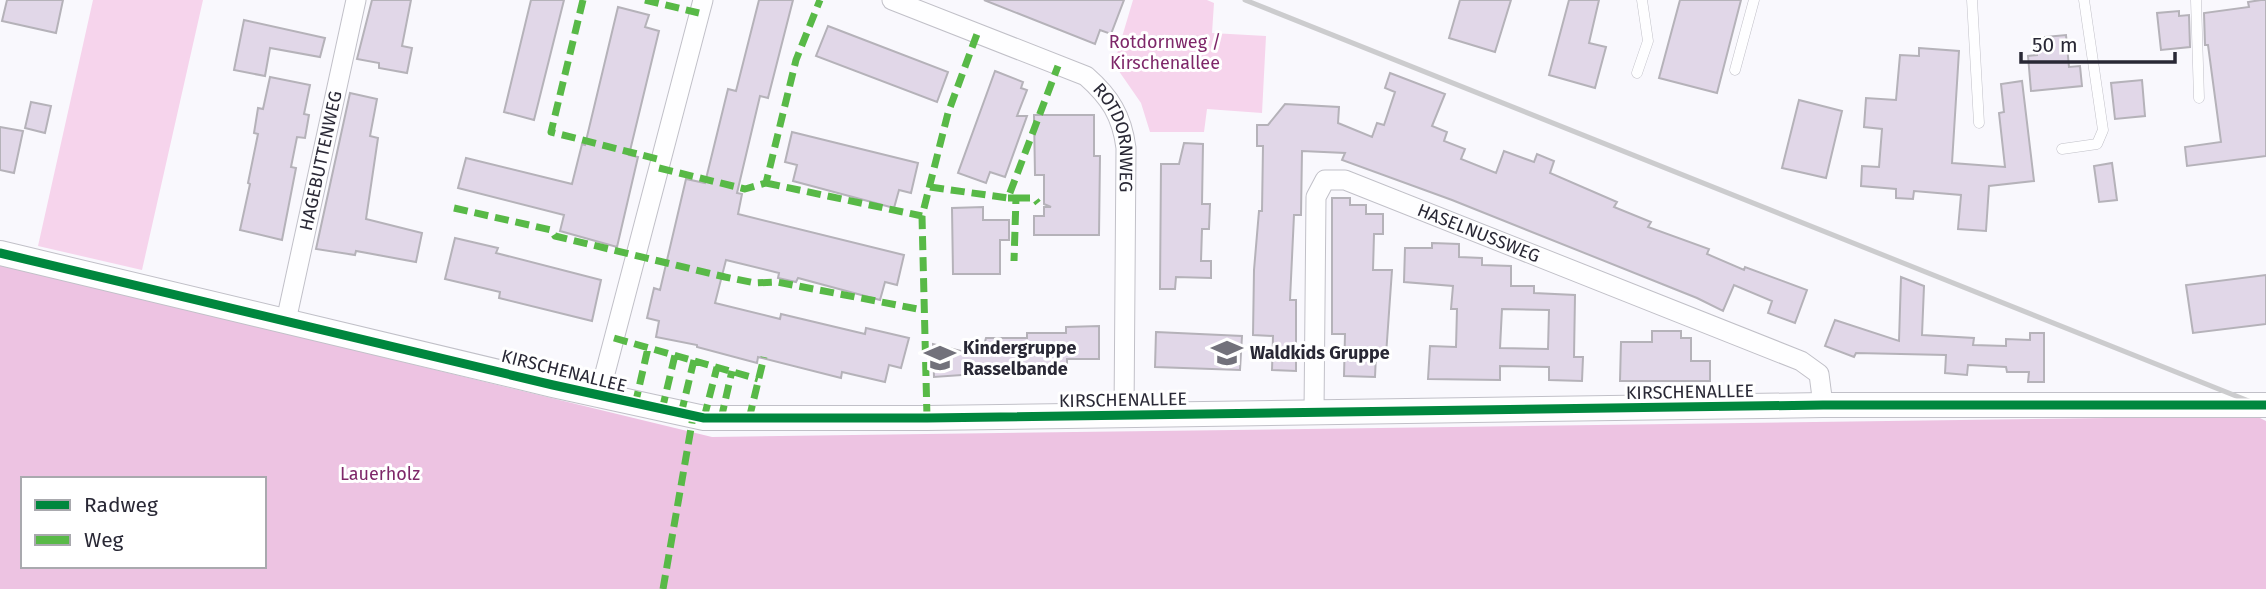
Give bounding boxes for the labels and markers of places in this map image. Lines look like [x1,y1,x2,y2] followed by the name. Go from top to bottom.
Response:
[1210,336,1244,370] school or university icon: Waldkids Gruppe
[963,337,1077,380] place label: Kindergruppe Rasselbande
[923,341,957,375] school or university icon: Kindergruppe Rasselbande
[1250,342,1390,364] place label: Waldkids Gruppe

